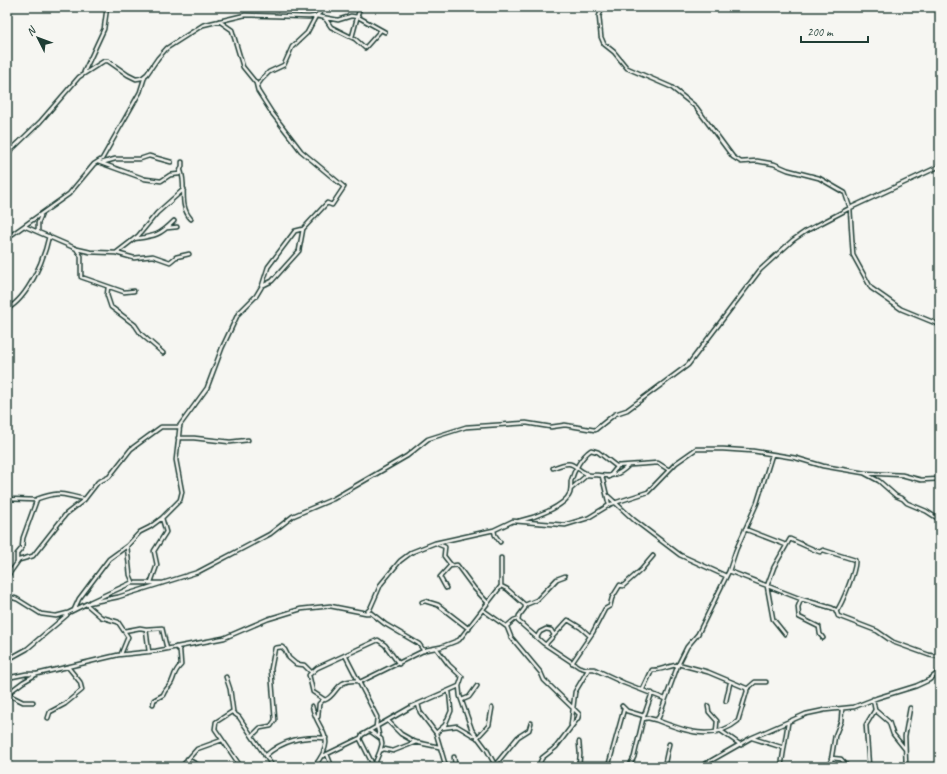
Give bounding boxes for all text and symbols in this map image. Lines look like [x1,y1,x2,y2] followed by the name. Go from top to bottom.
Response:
[18,18,58,58] north arrow
[801,18,868,44] scale bar
[23,22,40,39] text: N
[807,24,834,40] text: 200 m

